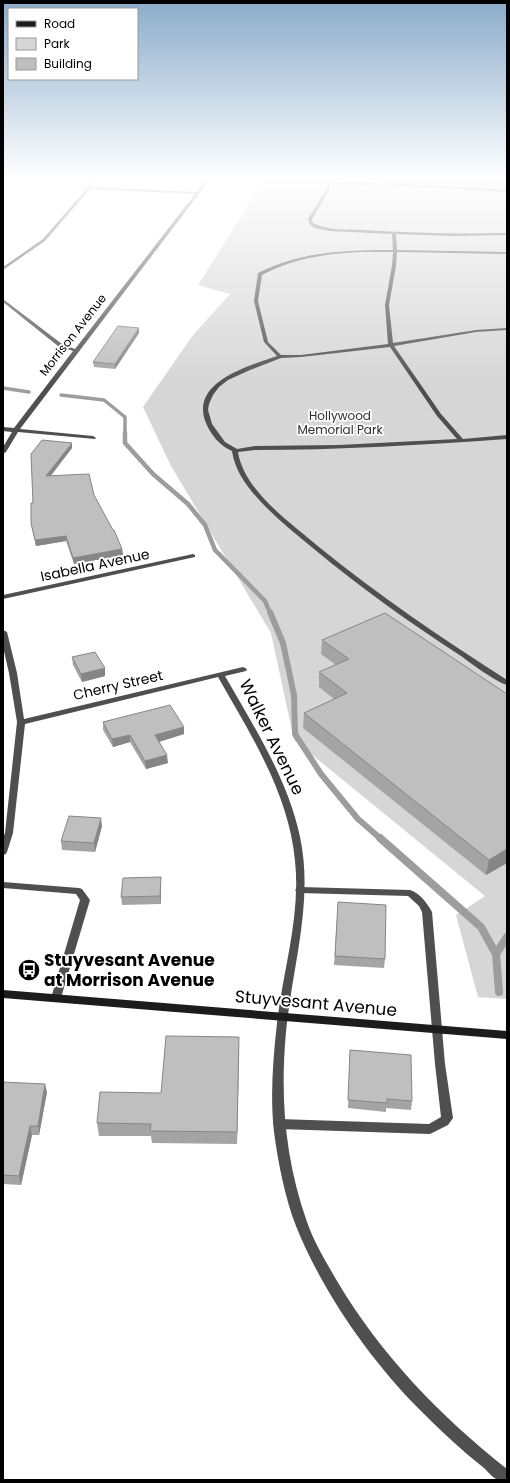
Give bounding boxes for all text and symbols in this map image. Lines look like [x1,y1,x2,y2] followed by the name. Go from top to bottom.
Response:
[8,8,138,80] legend
[44,15,75,32] text: Road
[44,35,71,52] text: Park
[44,55,92,72] text: Building
[35,290,110,379] street label: Morrison Avenue
[297,407,383,438] park label: Hollywood Memorial Park
[39,544,152,586] street label: Isabella Avenue
[71,665,165,705] street label: Cherry Street
[234,675,310,799] street label: Walker Avenue
[44,948,215,992] place label: Stuyvesant Avenue at Morrison Avenue
[16,957,42,983] bus stop icon: Stuyvesant Avenue at Morrison Avenue
[234,984,398,1022] street label: Stuyvesant Avenue

